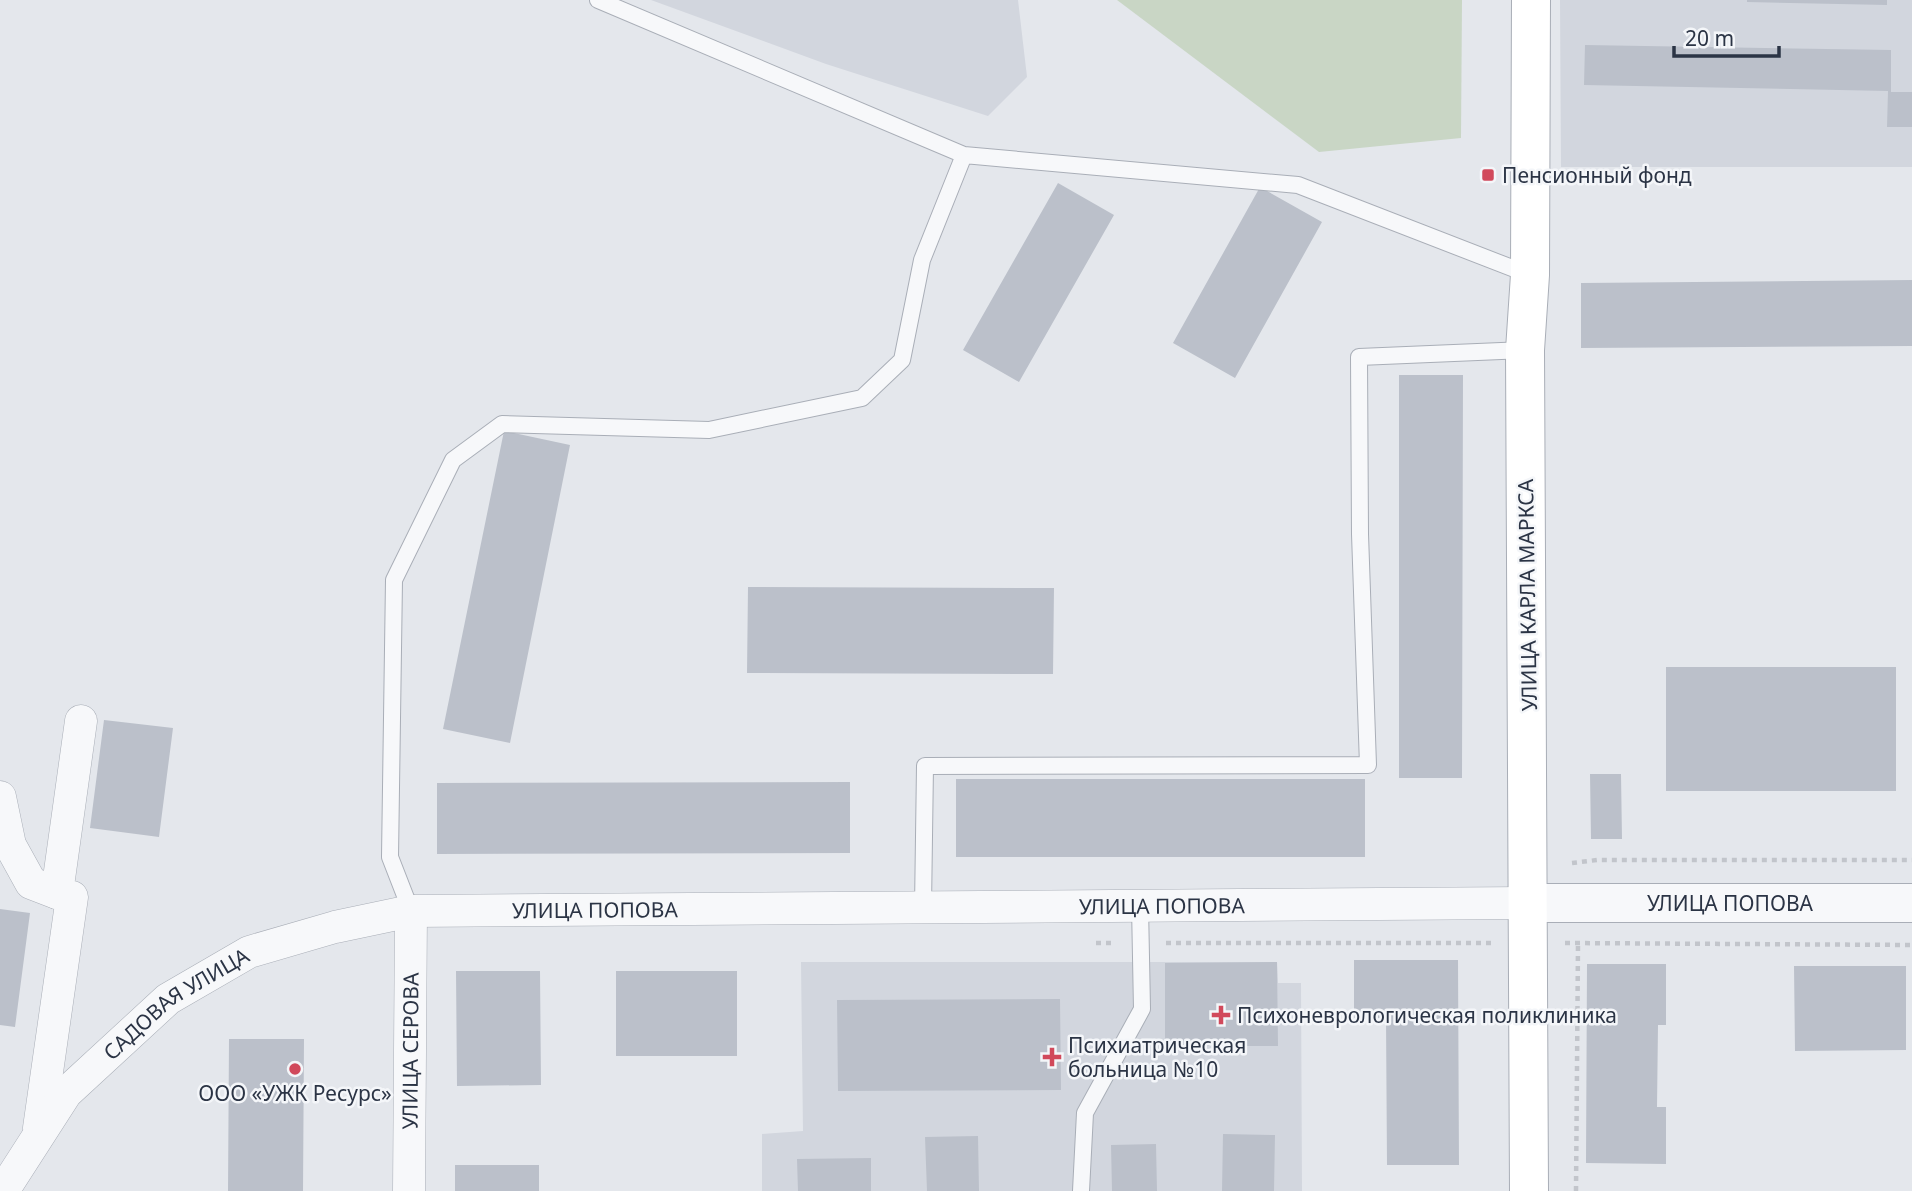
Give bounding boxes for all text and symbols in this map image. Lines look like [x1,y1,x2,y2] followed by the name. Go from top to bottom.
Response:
[1674,14,1779,58] scale bar
[1685,24,1734,52] text: 20 m
[1502,161,1692,189] place label: Пенсионный фонд
[1480,167,1496,183] marker: Пенсионный фонд
[1511,478,1543,711] street label: УЛИЦА КАРЛА МАРКСА
[1647,889,1814,917] street label: УЛИЦА ПОПОВА
[1079,891,1246,920] street label: УЛИЦА ПОПОВА
[512,895,679,924] street label: УЛИЦА ПОПОВА
[97,941,254,1066] street label: САДОВАЯ УЛИЦА
[395,972,425,1130] street label: УЛИЦА СЕРОВА
[1237,1001,1617,1029] place label: Психоневрологическая поликлиника
[1211,1005,1231,1025] marker: Психоневрологическая поликлиника
[1068,1031,1246,1083] place label: Психиатрическая больница №10
[1042,1047,1062,1067] marker: Психиатрическая больница №10
[287,1061,303,1077] marker: ООО «УЖК Ресурс»
[198,1079,392,1107] place label: ООО «УЖК Ресурс»

